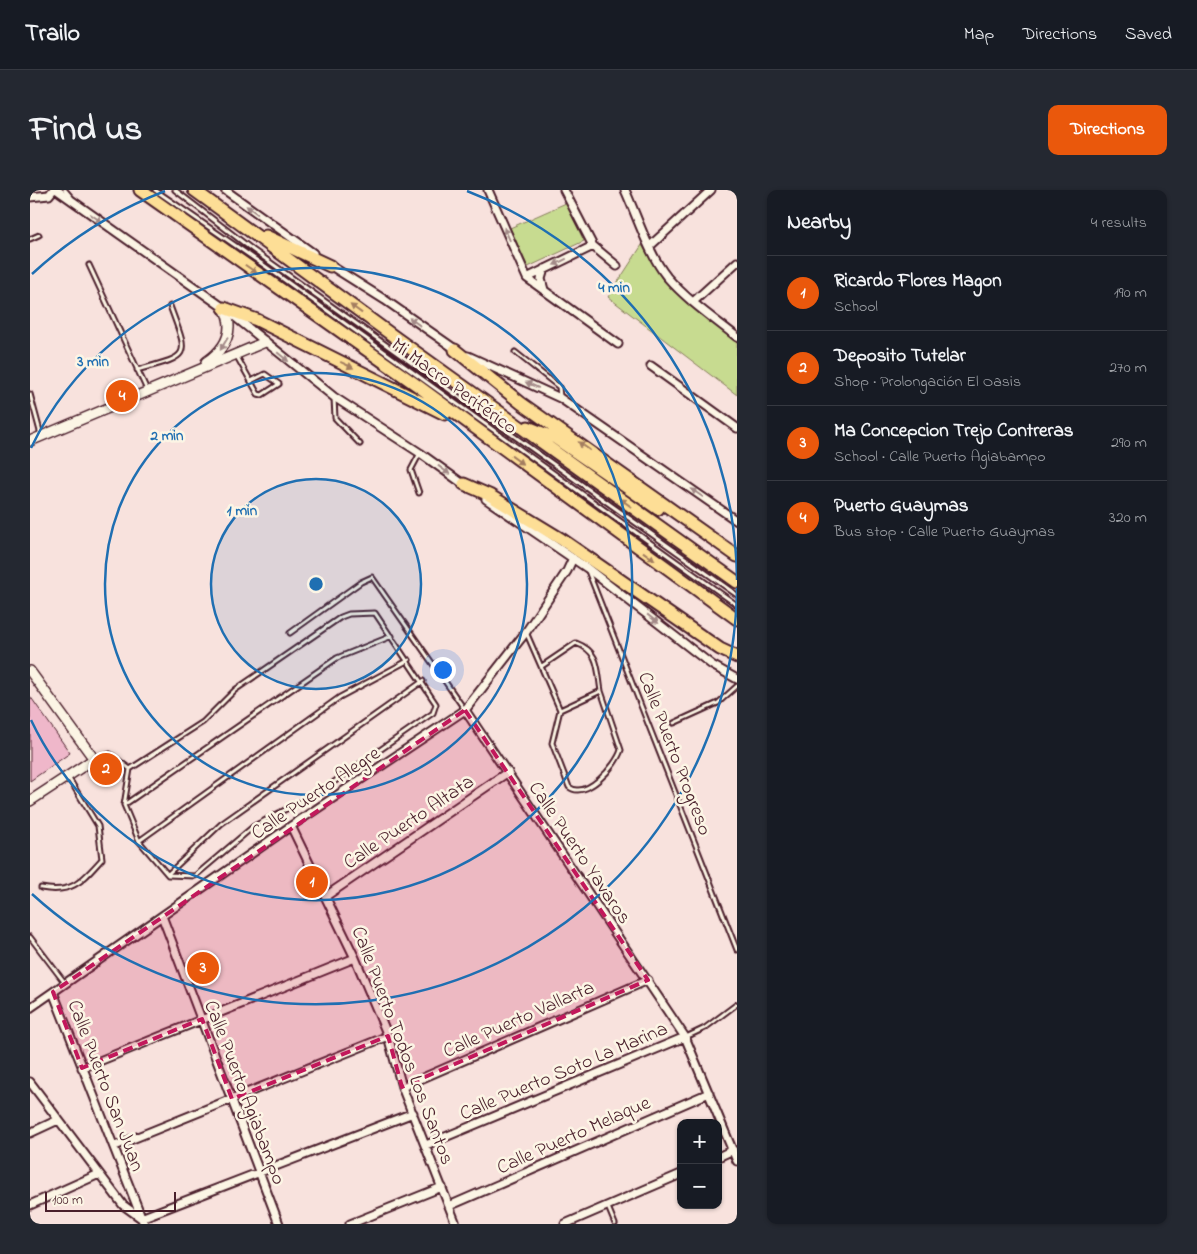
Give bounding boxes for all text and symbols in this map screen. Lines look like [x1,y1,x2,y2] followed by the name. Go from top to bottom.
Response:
[25,17,80,52] text: Trailo
[964,22,994,48] text: Map
[1022,22,1097,48] text: Directions
[1125,22,1172,48] text: Saved
[30,105,142,156] text: Find us
[1048,105,1167,155] button: Directions
[245,205,259,215] one-way arrow
[787,208,851,238] text: Nearby
[1091,211,1147,235] text: 4 results
[90,213,103,223] one-way arrow
[503,227,511,241] one-way arrow
[553,258,567,266] one-way arrow
[244,263,257,274] one-way arrow
[834,268,1002,295] text: Ricardo Flores Magon
[597,277,630,299] text: 4 min
[800,281,806,305] text: 1
[1114,281,1147,305] text: 190 m
[834,295,878,319] text: School
[350,304,363,314] one-way arrow
[409,316,422,327] one-way arrow
[385,331,522,443] street label: Mi Macro Periférico
[220,337,228,352] one-way arrow
[834,343,966,370] text: Deposito Tutelar
[76,351,109,373] text: 3 min
[276,351,289,362] one-way arrow
[799,356,807,380] text: 2
[1109,356,1147,380] text: 270 m
[340,362,354,370] one-way arrow
[834,370,1021,394] text: Shop · Prolongación El Oasis
[106,377,138,415] pin: 4
[525,381,539,389] one-way arrow
[834,418,1073,445] text: Ma Concepcion Trejo Contreras
[150,425,184,447] text: 2 min
[800,431,806,455] text: 3
[1111,431,1147,455] text: 290 m
[577,441,590,451] one-way arrow
[834,445,1046,469] text: School · Calle Puerto Agiabampo
[510,455,523,466] one-way arrow
[437,465,451,475] one-way arrow
[690,488,704,498] one-way arrow
[834,493,968,520] text: Puerto Guaymas
[619,498,633,508] one-way arrow
[227,500,258,522] text: 1 min
[800,506,806,530] text: 4
[1109,506,1147,530] text: 320 m
[834,520,1055,544] text: Bus stop · Calle Puerto Guaymas
[642,550,655,561] one-way arrow
[307,575,325,593] centre of rings
[646,614,659,625] one-way arrow
[430,657,456,683] your location
[628,668,718,840] street label: Calle Puerto Progreso
[246,740,387,849] street label: Calle Puerto Alegre
[90,750,122,788] pin: 2
[338,768,481,878] street label: Calle Puerto Altata
[520,776,638,931] street label: Calle Puerto Yavaros
[296,863,328,901] pin: 1
[343,923,461,1169] street label: Calle Puerto Todos Los Santos
[187,949,219,987] pin: 3
[439,974,599,1067] street label: Calle Puerto Vallarta
[59,996,151,1176] street label: Calle Puerto San Juan
[194,996,292,1190] street label: Calle Puerto Agiabampo
[455,1015,672,1129] street label: Calle Puerto Soto La Marina
[493,1089,656,1183] street label: Calle Puerto Melaque
[677,1119,722,1209] map controls
[677,1119,722,1164] button: +
[677,1164,722,1209] button: −
[45,1189,176,1212] scale bar
[52,1190,83,1211] text: 100 m

